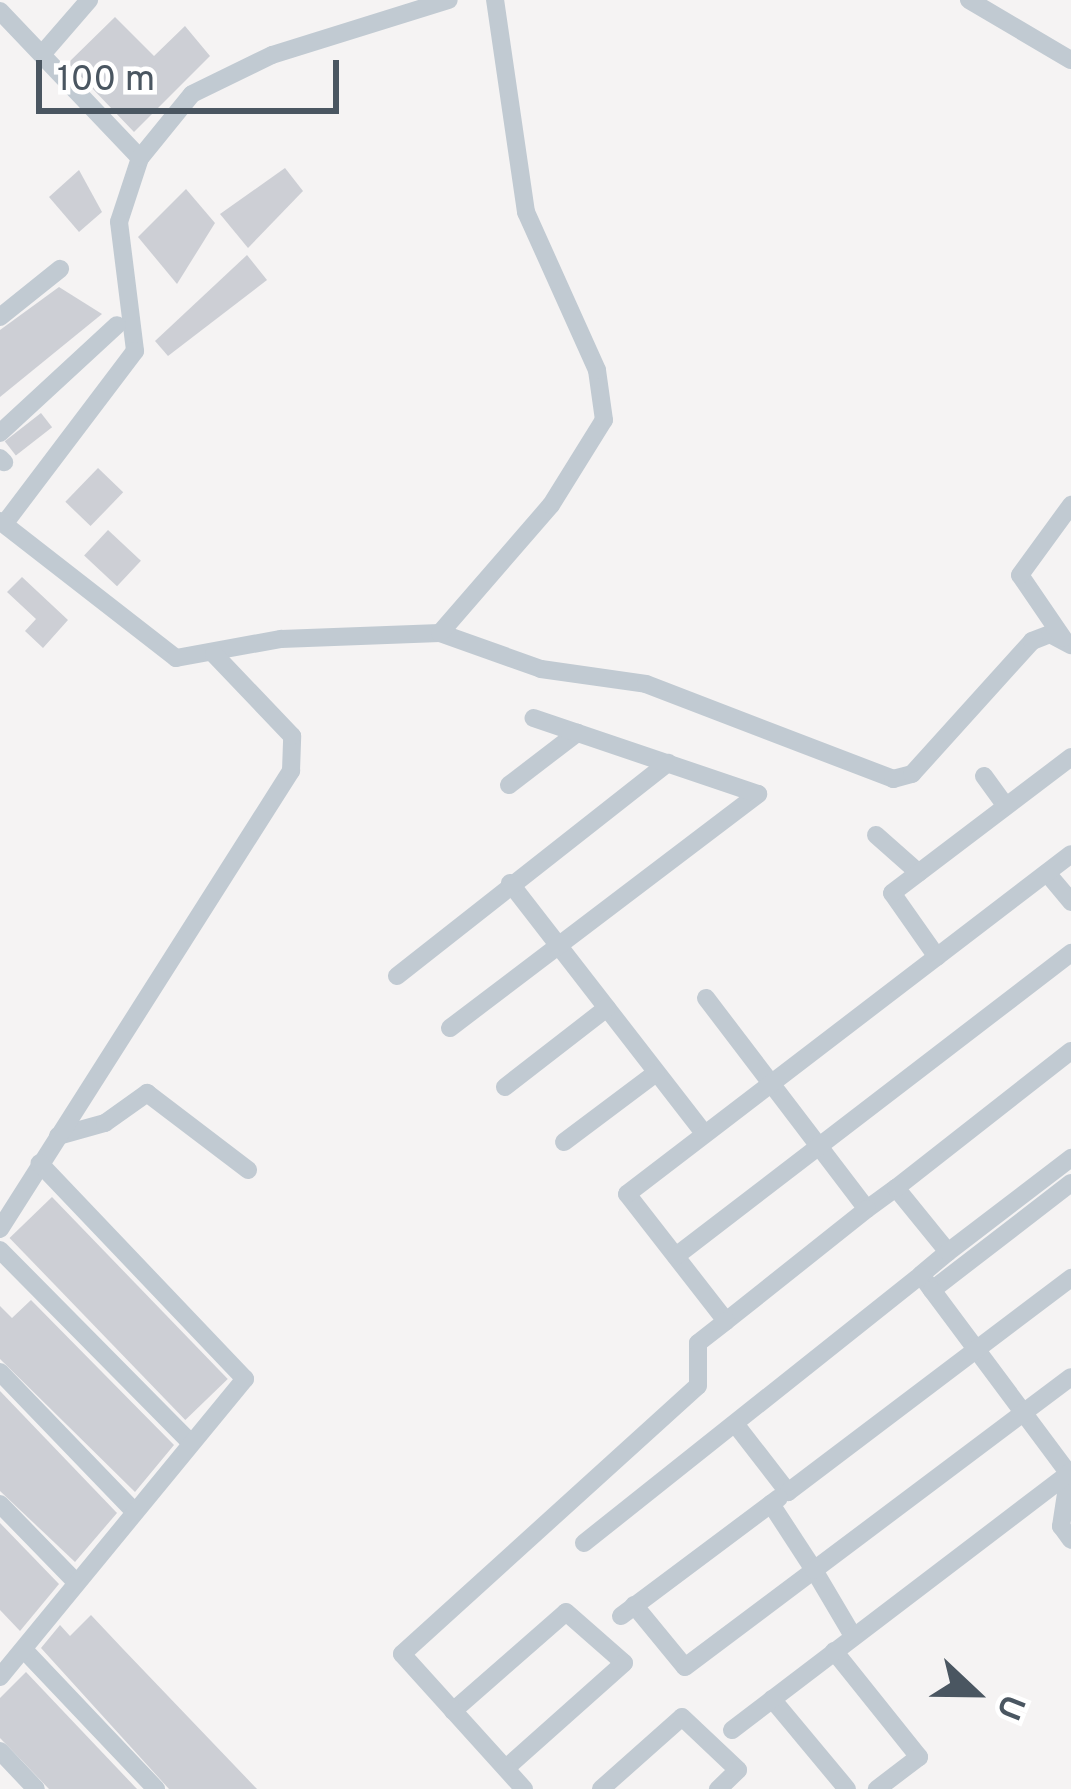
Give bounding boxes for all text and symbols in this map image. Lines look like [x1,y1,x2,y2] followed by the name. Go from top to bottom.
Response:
[42,36,345,110] scale bar
[57,58,155,104] text: 100 m
[915,1633,1035,1753] north arrow
[985,1688,1032,1725] text: U

